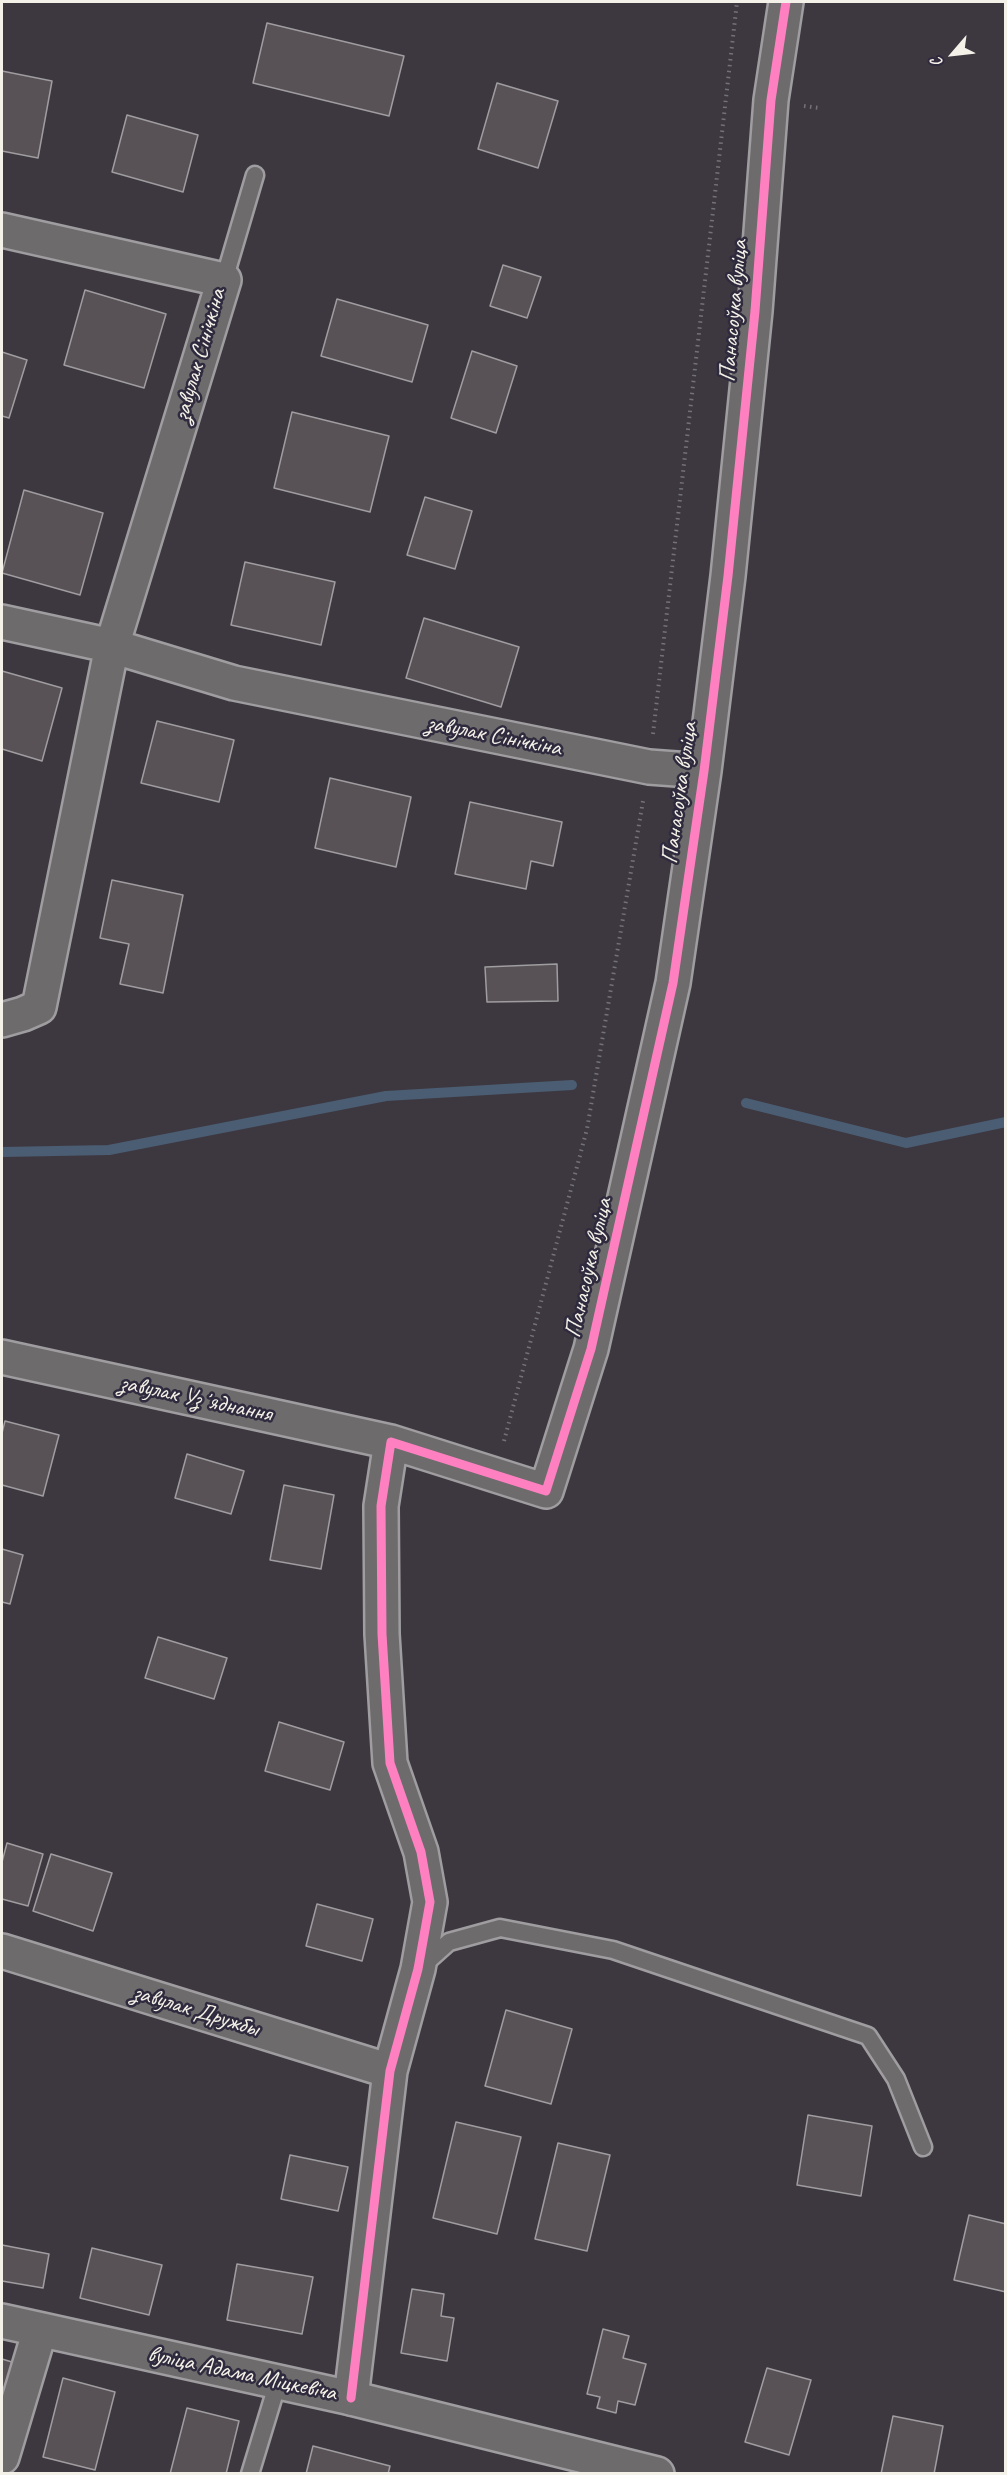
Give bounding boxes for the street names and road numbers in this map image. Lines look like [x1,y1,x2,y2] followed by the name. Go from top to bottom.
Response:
[713,239,755,383] street label: Панасоўка вуліца
[167,285,233,425] street label: завулак Сінічкіна
[424,709,564,763] street label: завулак Сінічкіна
[656,720,704,866] street label: Панасоўка вуліца
[559,1195,619,1341] street label: Панасоўка вуліца
[117,1369,275,1429] street label: завулак Узʼяднання
[130,1978,262,2044] street label: завулак Дружбы
[145,2340,339,2408] street label: вуліца Адама Міцкевіча

